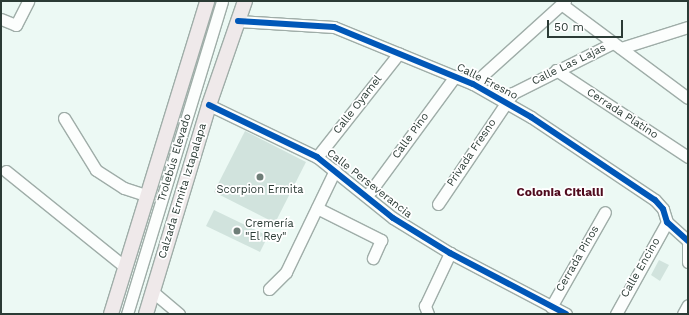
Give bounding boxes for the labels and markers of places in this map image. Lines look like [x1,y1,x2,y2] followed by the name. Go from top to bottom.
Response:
[255,172,265,182] marker: Scorpion Ermita
[216,183,304,197] place label: Scorpion Ermita
[245,218,294,244] place label: Cremería "El Rey"
[232,226,242,236] marker: Cremería "El Rey"

